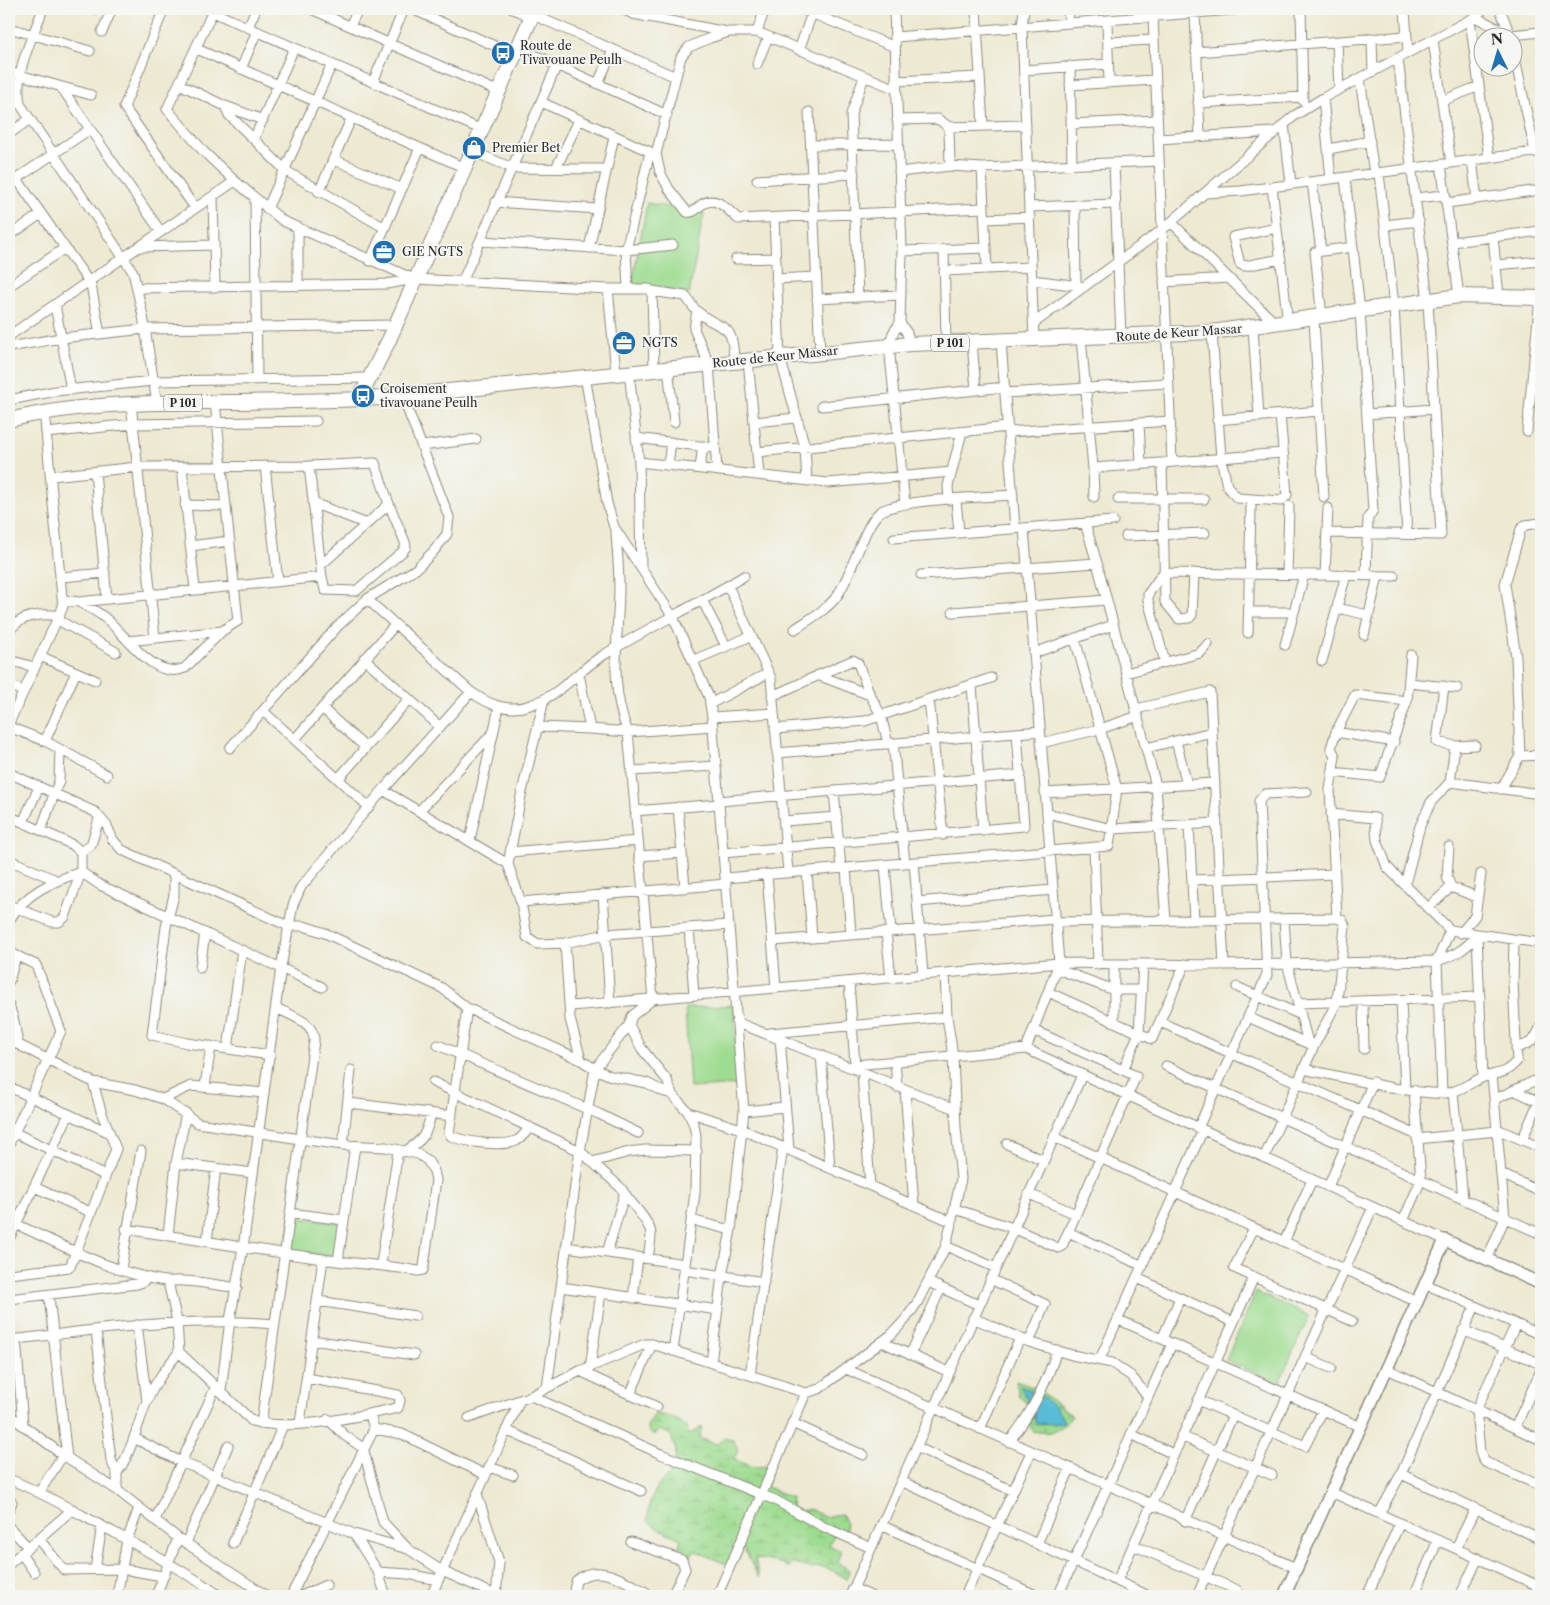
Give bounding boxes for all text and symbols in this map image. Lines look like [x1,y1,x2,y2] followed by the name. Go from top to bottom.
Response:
[1472,28,1522,78] north arrow
[1490,30,1504,49] text: N
[520,38,622,67] place label: Route de Tivavouane Peulh
[490,40,516,66] bus stop icon: Route de Tivavouane Peulh
[461,135,487,161] shop icon: Premier Bet
[492,140,561,155] place label: Premier Bet
[371,239,397,265] office icon: GIE NGTS
[402,244,463,259] place label: GIE NGTS
[1116,321,1242,344] street label: Route de Keur Massar
[611,330,637,356] office icon: NGTS
[931,334,969,352] road number: P 101
[642,335,678,350] place label: NGTS
[711,342,838,371] street label: Route de Keur Massar
[380,381,478,410] place label: Croisement tivavouane Peulh
[350,383,376,409] bus stop icon: Croisement tivavouane Peulh
[164,394,202,412] road number: P 101

